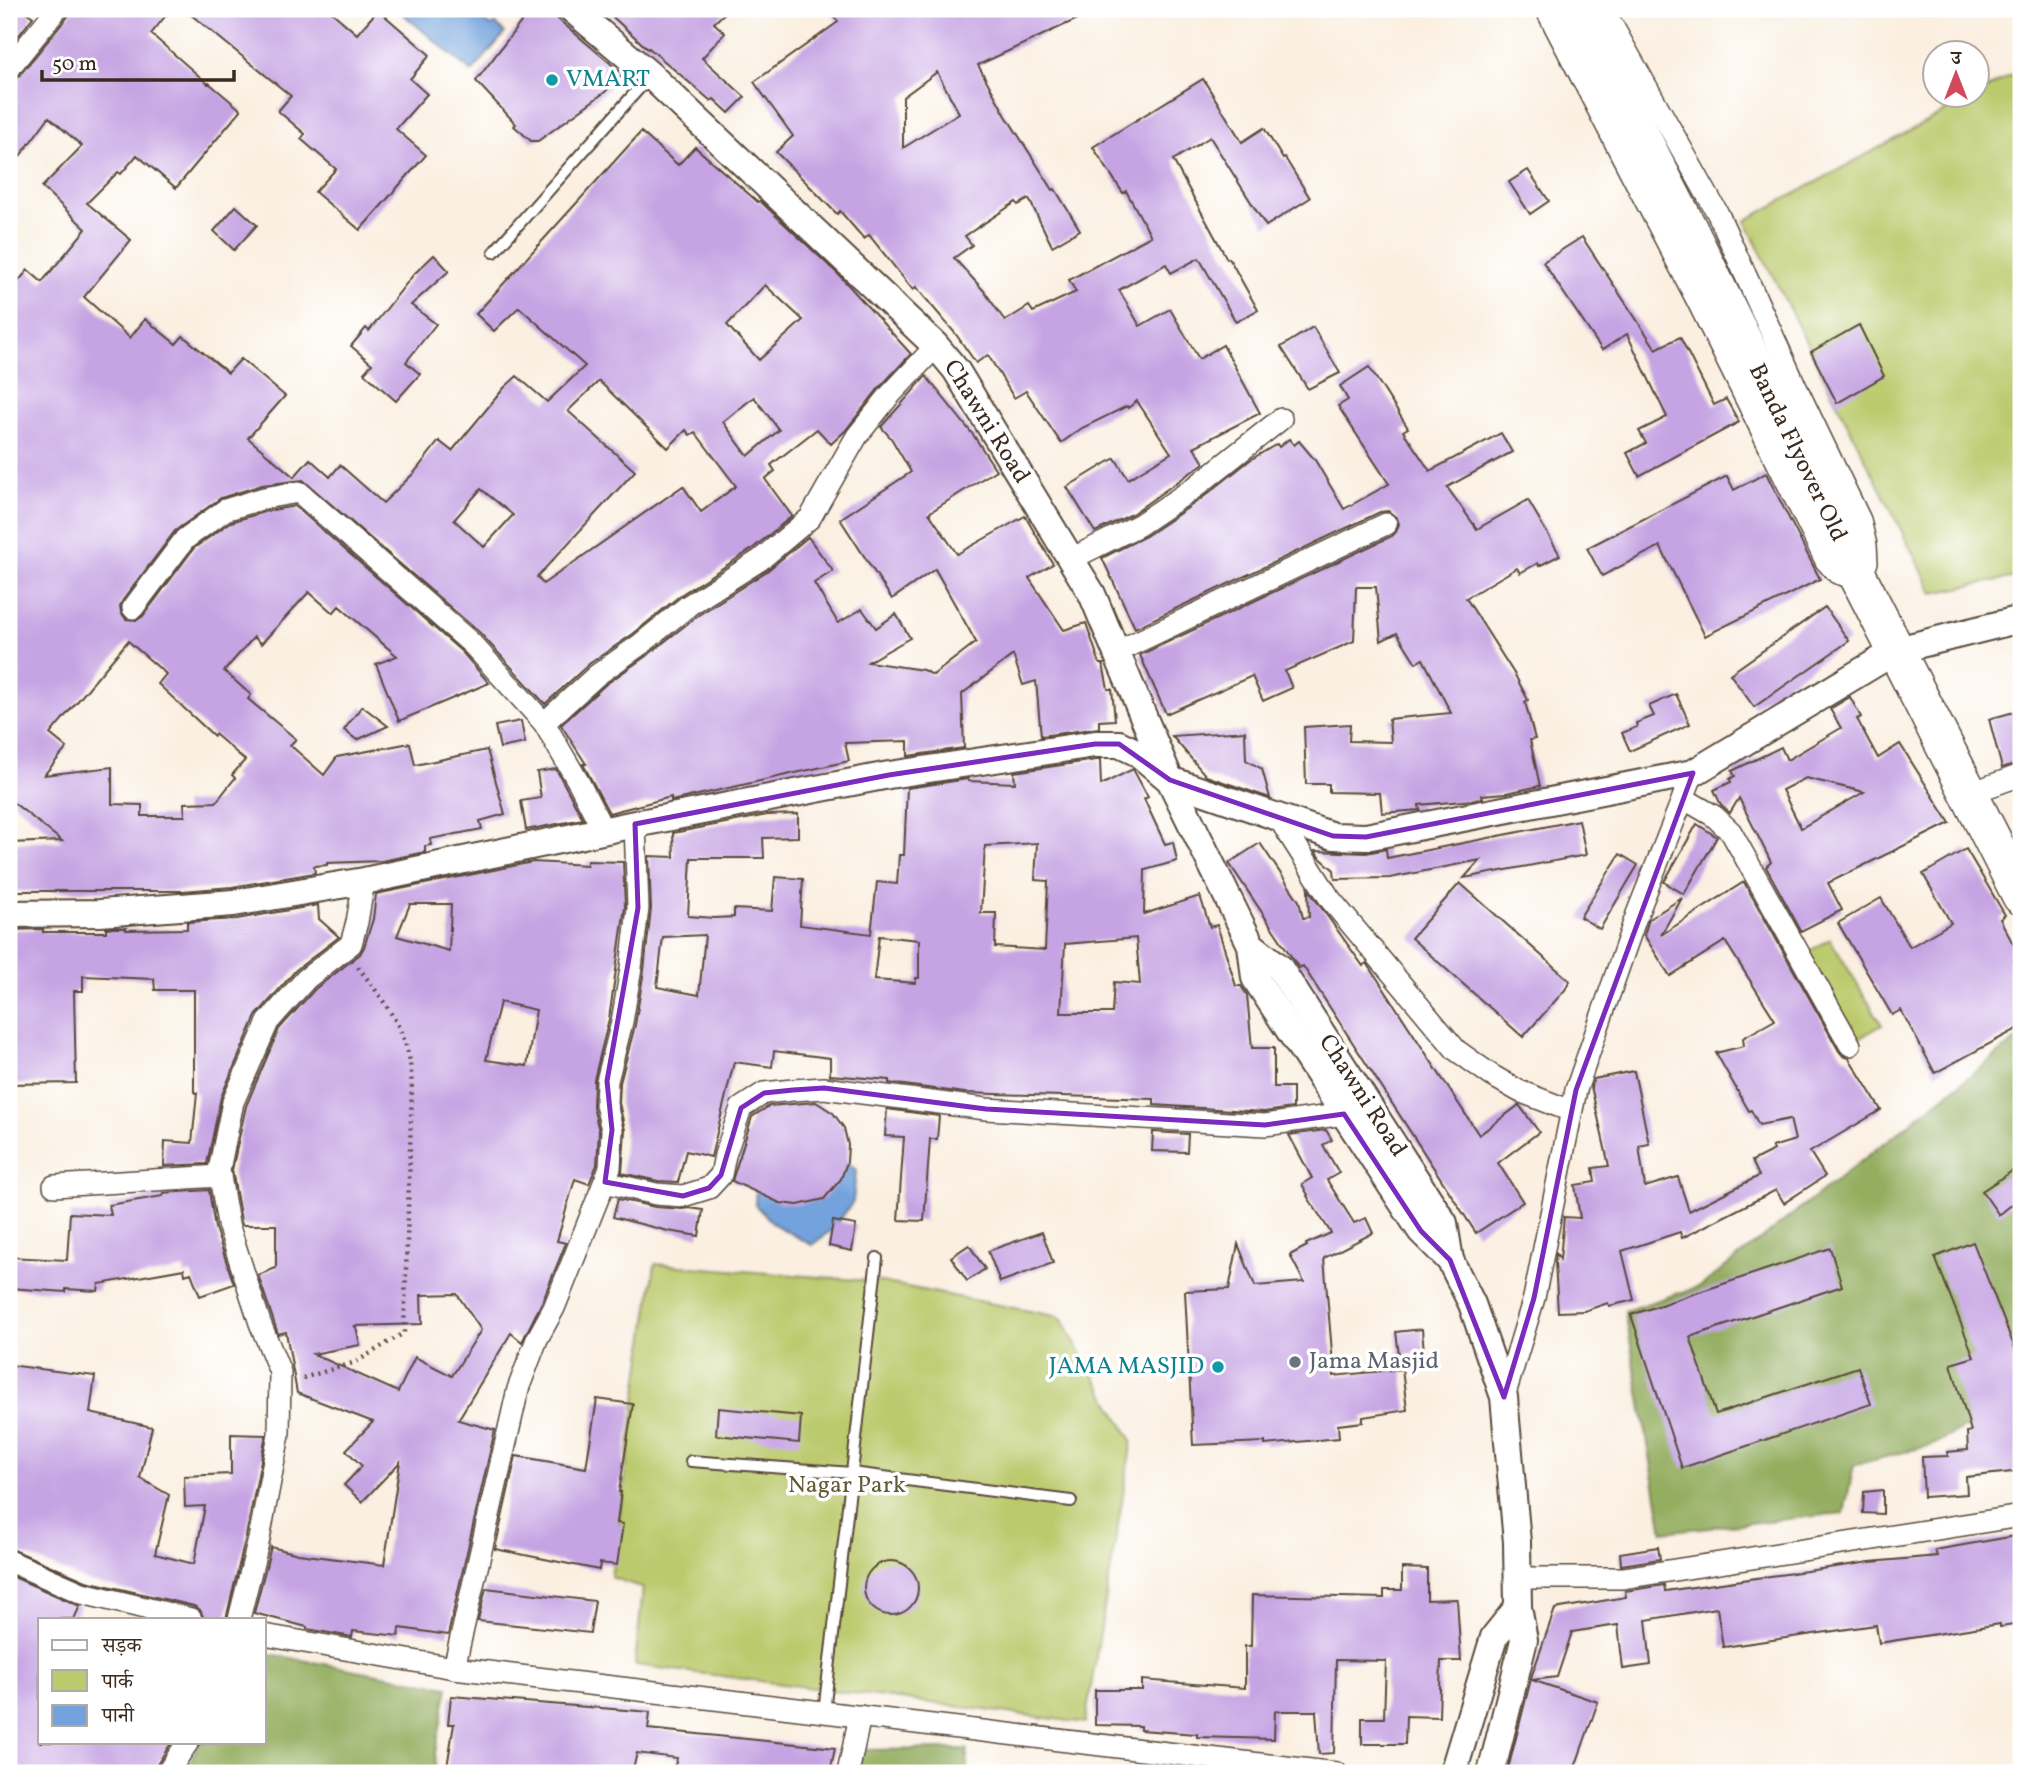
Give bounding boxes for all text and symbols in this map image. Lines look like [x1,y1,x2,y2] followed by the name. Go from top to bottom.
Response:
[42,38,234,82] scale bar
[1922,38,1992,108] north arrow
[1949,46,1962,72] text: उ
[52,50,97,79] text: 50 m
[566,63,650,97] place label: VMART
[544,72,560,88] marker: VMART
[934,353,1038,491] street label: Chawni Road
[1739,358,1855,548] street label: Banda Flyover Old
[1310,1028,1414,1164] street label: Chawni Road
[1309,1345,1439,1379] place label: Jama Masjid
[1049,1350,1204,1384] place label: JAMA MASJID
[1287,1354,1303,1370] marker: Jama Masjid
[1210,1359,1226,1375] marker: JAMA MASJID
[788,1469,906,1503] park label: Nagar Park
[38,1618,266,1744] legend
[101,1632,142,1661] text: सड़क
[101,1668,134,1697] text: पार्क
[101,1702,135,1731] text: पानी

